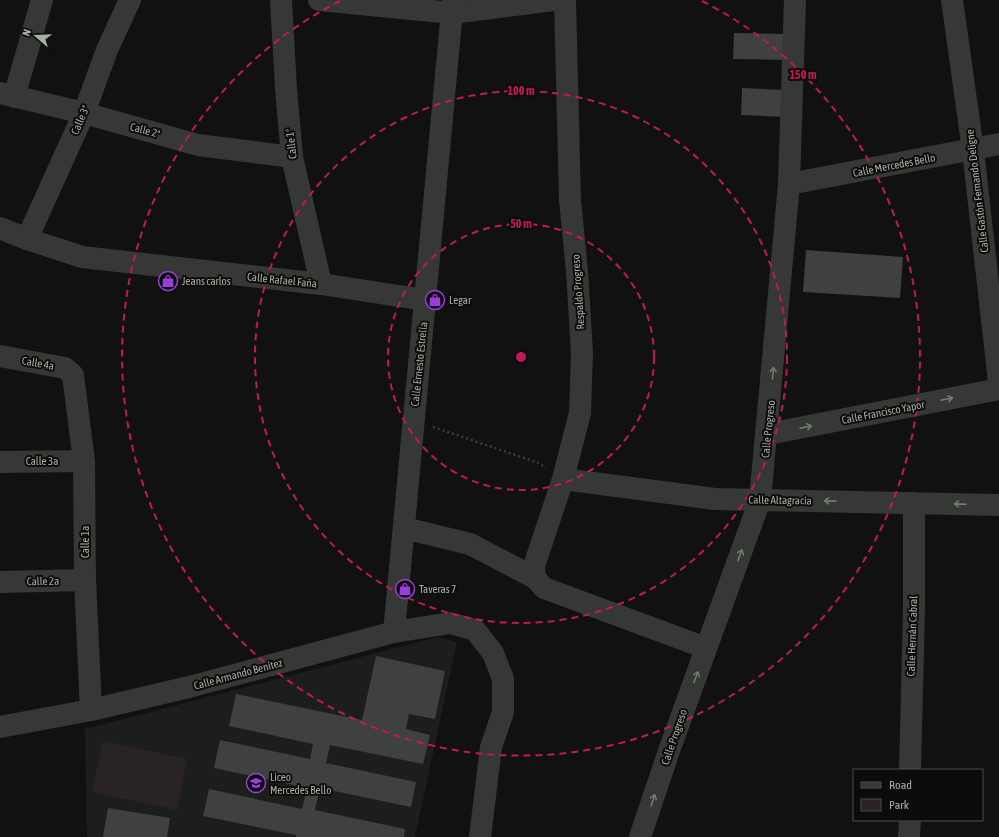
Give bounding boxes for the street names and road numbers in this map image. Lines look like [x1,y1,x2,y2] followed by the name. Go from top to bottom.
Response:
[69,104,92,136] street label: Calle 3ª
[129,120,161,140] street label: Calle 2ª
[283,128,299,160] street label: Calle 1ª
[963,129,991,253] street label: Calle Gastón Fernando Deligne
[852,151,936,179] street label: Calle Mercedes Bello
[569,254,587,330] street label: Respaldo Progreso
[246,270,318,290] street label: Calle Rafael Faña
[409,321,429,407] street label: Calle Ernesto Estrella
[21,354,55,372] street label: Calle 4a
[841,398,926,426] street label: Calle Francisco Yapor
[759,399,777,459] street label: Calle Progreso
[26,455,58,467] street label: Calle 3a
[748,493,812,507] street label: Calle Altagracia
[79,526,91,558] street label: Calle 1a
[27,575,59,587] street label: Calle 2a
[905,595,919,676] street label: Calle Hernán Cabral
[192,656,284,692] street label: Calle Armando Benítez
[659,708,689,766] street label: Calle Progreso

